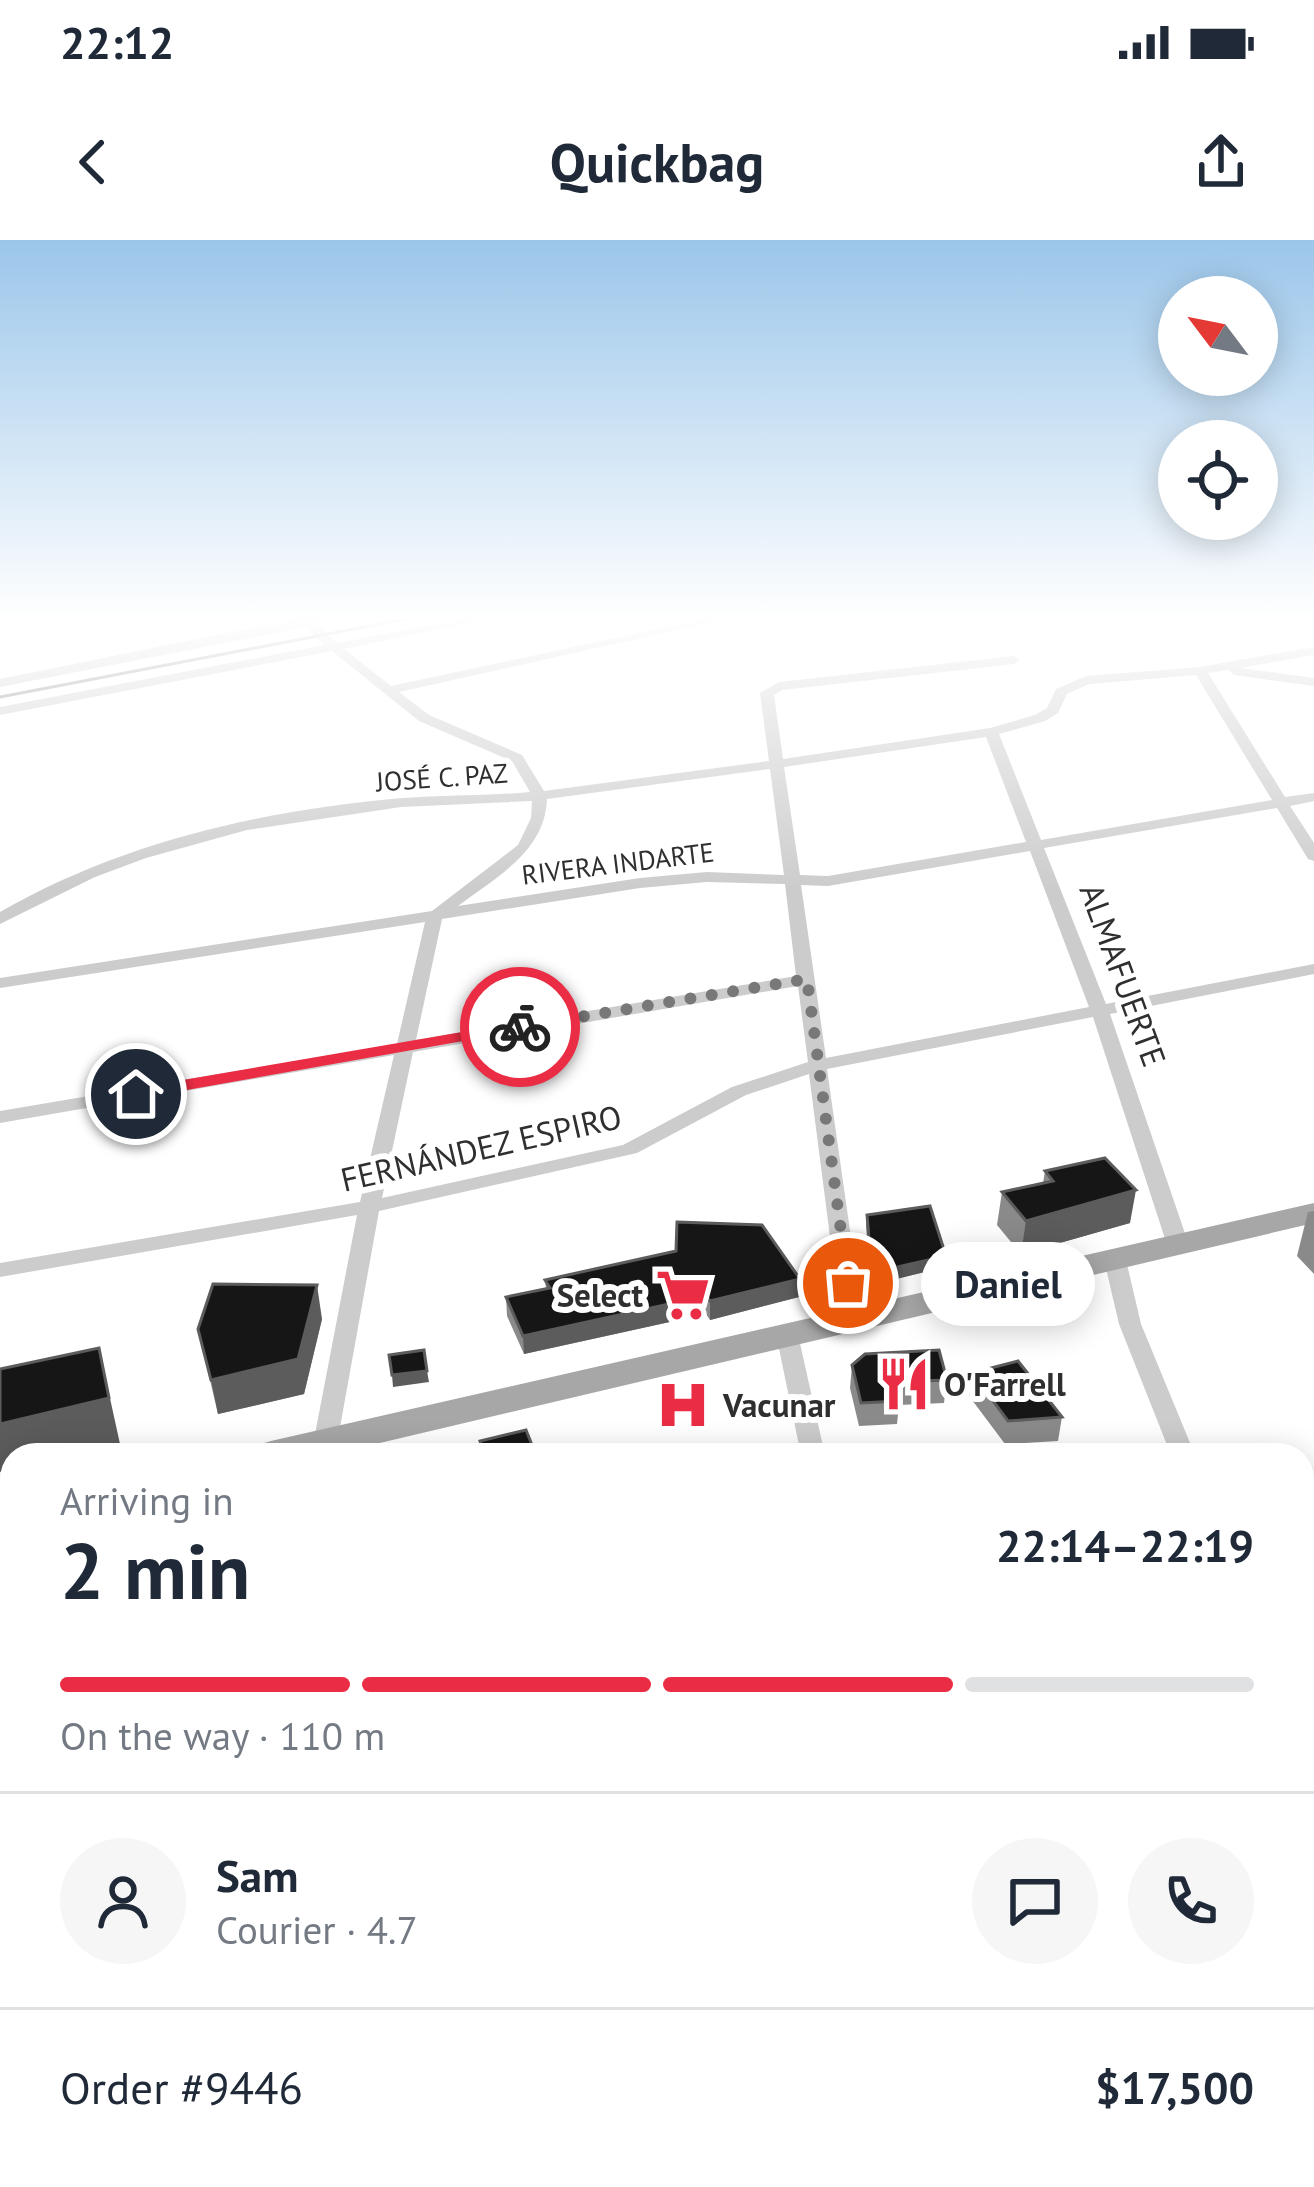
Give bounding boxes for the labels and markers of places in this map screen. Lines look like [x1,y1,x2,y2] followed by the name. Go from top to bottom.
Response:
[85,1043,187,1145] pin
[797,1232,899,1334] pin
[920,1241,1094,1325] callout: Daniel
[654,1266,712,1324] supermarket icon: Select
[557,1273,643,1316] place label: Select
[875,1355,933,1413] restaurant icon: O'Farrell
[944,1362,1066,1405] place label: O'Farrell
[654,1376,712,1434] hospital icon: Vacunar
[722,1383,836,1426] place label: Vacunar

